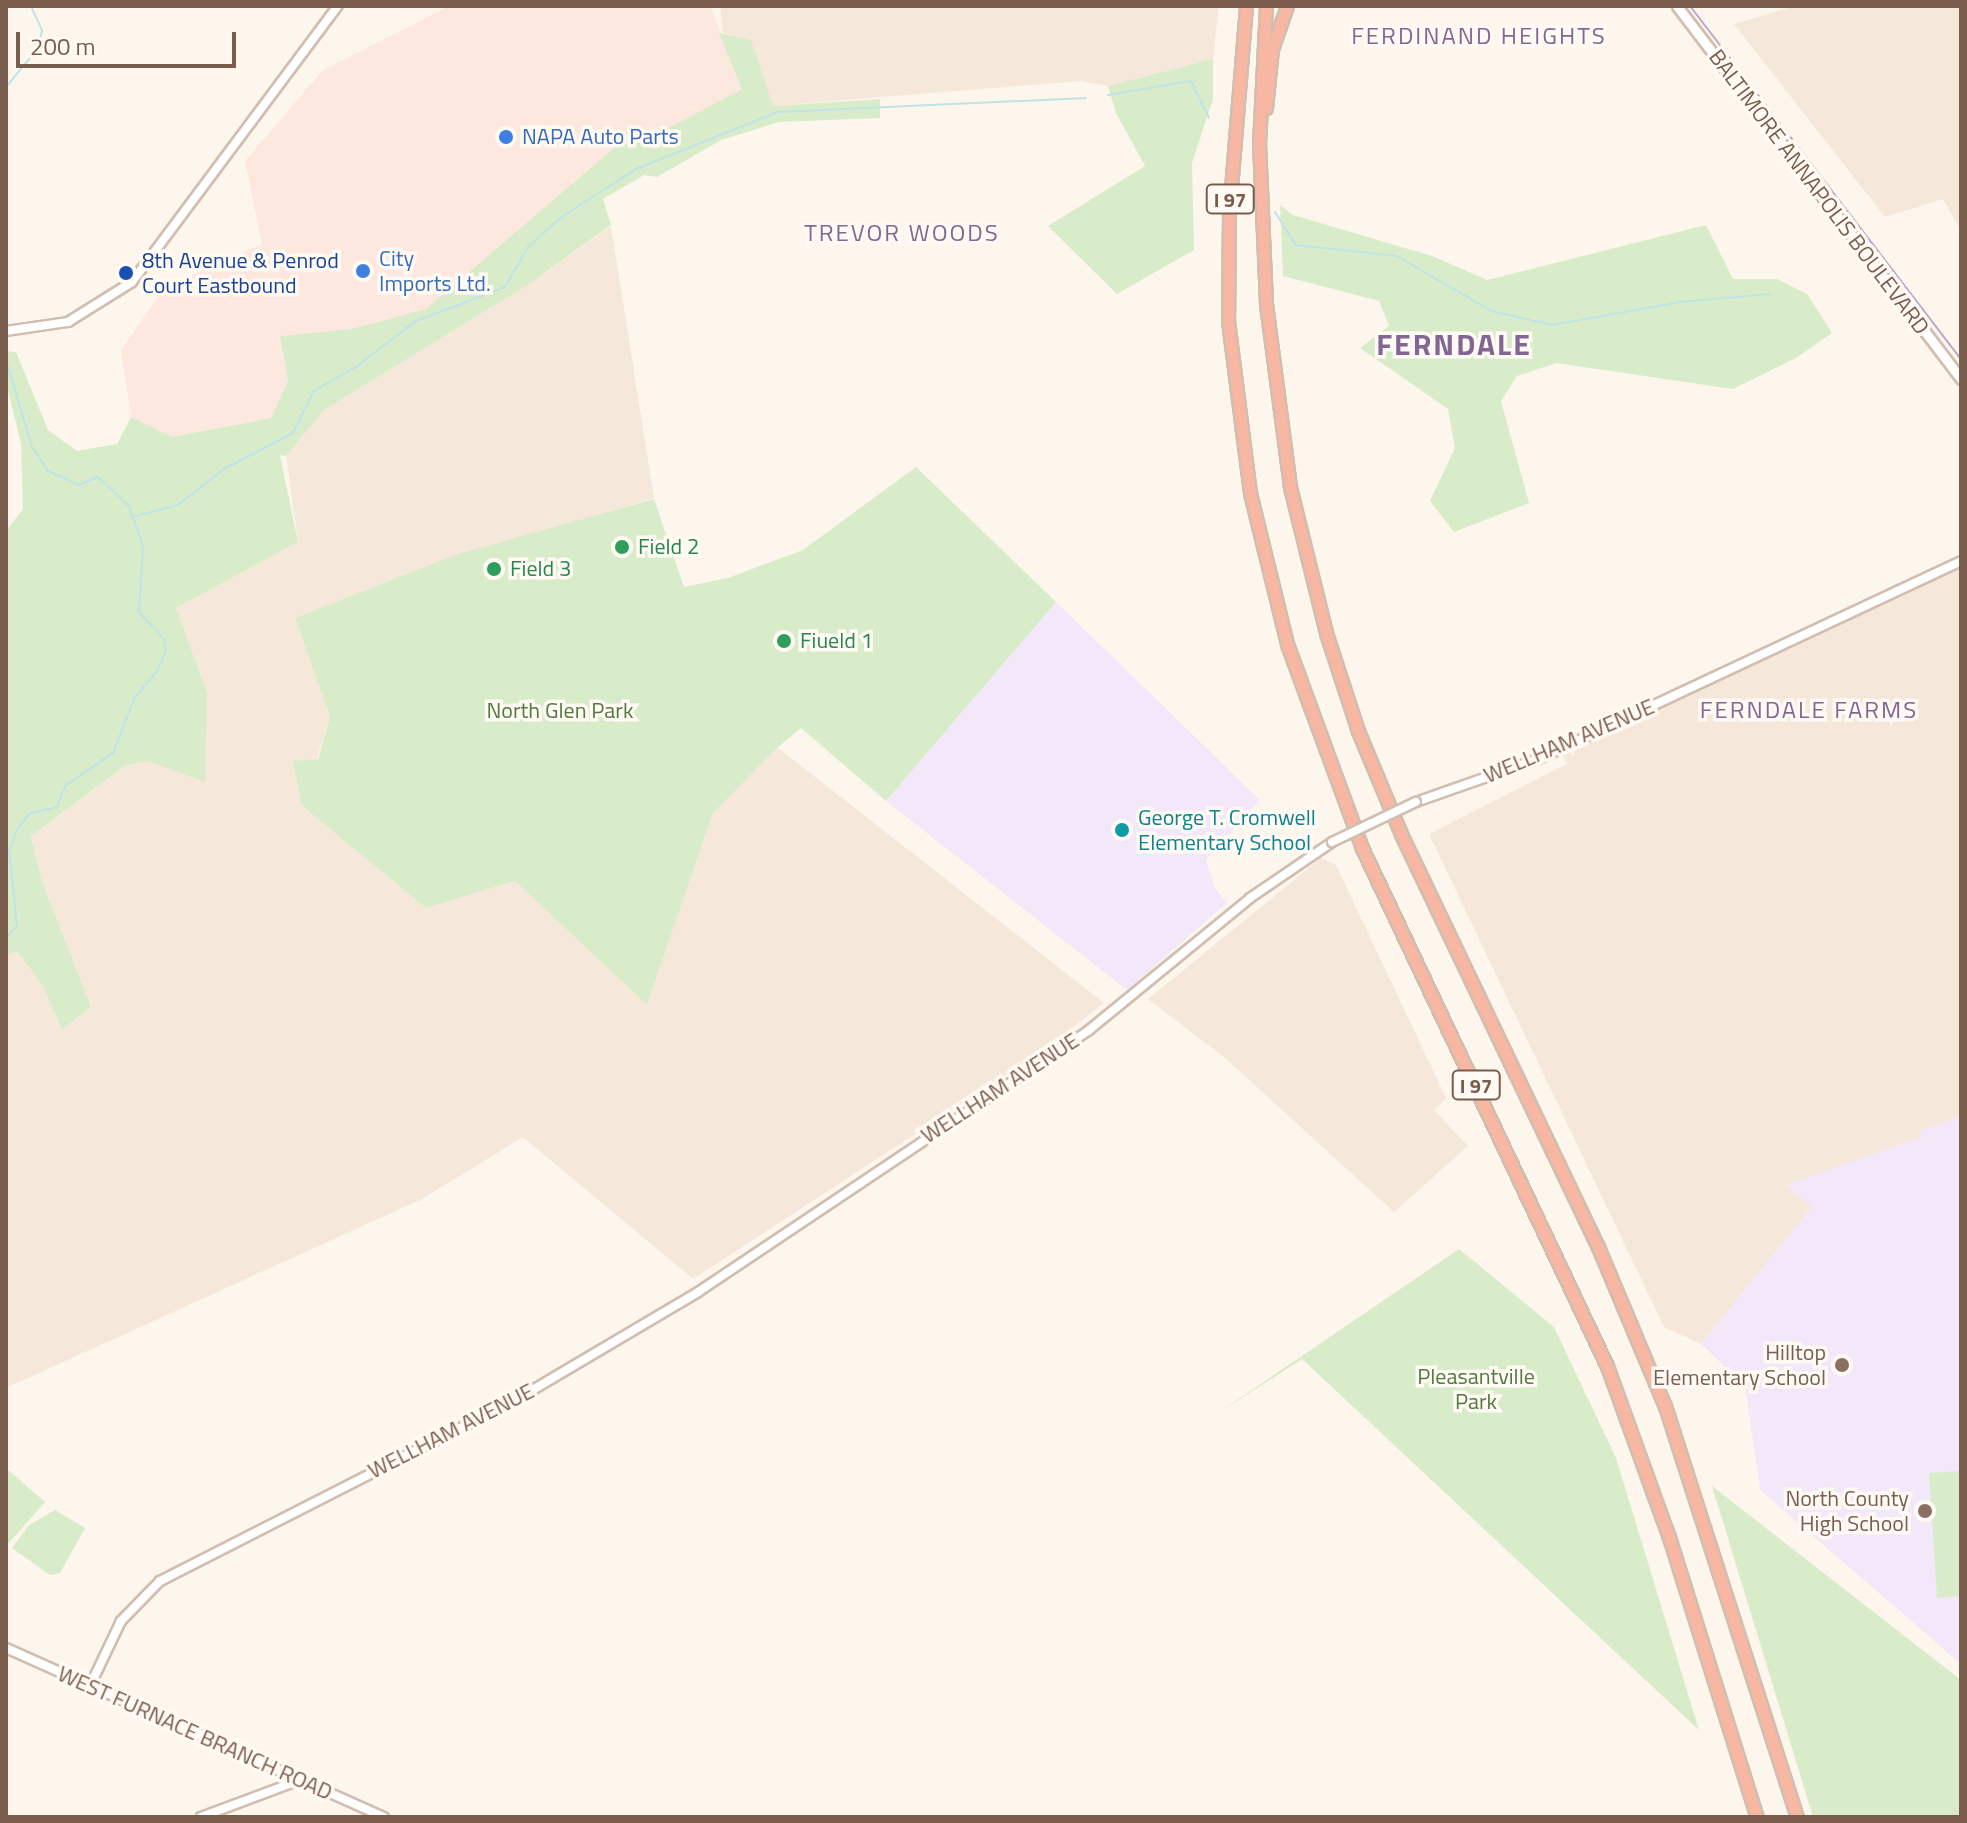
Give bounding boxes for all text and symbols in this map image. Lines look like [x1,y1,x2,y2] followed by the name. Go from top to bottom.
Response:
[20,16,240,66] scale bar
[1351,22,1607,50] district label: FERDINAND HEIGHTS
[30,28,96,64] text: 200 m
[1703,44,1935,340] street label: BALTIMORE ANNAPOLIS BOULEVARD
[522,124,679,150] place label: NAPA Auto Parts
[497,128,515,146] marker: NAPA Auto Parts
[1204,183,1256,215] road number: I 97
[804,219,1000,247] district label: TREVOR WOODS
[379,245,491,296] place label: City Imports Ltd.
[142,247,339,298] place label: 8th Avenue & Penrod Court Eastbound
[354,262,372,280] marker: City Imports Ltd.
[117,264,135,282] marker: 8th Avenue & Penrod Court Eastbound
[1376,326,1532,362] district label: FERNDALE
[638,534,699,560] place label: Field 2
[613,538,631,556] marker: Field 2
[510,556,571,582] place label: Field 3
[485,560,503,578] marker: Field 3
[800,628,873,654] place label: Fiueld 1
[775,632,793,650] marker: Fiueld 1
[1480,693,1658,789] street label: WELLHAM AVENUE
[1700,696,1918,724] district label: FERNDALE FARMS
[487,698,633,724] park label: North Glen Park
[1138,804,1316,856] place label: George T. Cromwell Elementary School
[1113,821,1131,839] marker: George T. Cromwell Elementary School
[916,1027,1084,1149] street label: WELLHAM AVENUE
[1450,1069,1502,1101] road number: I 97
[1653,1339,1826,1390] place label: Hilltop Elementary School
[1833,1356,1851,1374] marker: Hilltop Elementary School
[1417,1363,1535,1414] park label: Pleasantville Park
[364,1378,538,1484] street label: WELLHAM AVENUE
[1785,1485,1909,1536] place label: North County High School
[1916,1502,1934,1520] marker: North County High School
[54,1660,336,1806] street label: WEST FURNACE BRANCH ROAD

